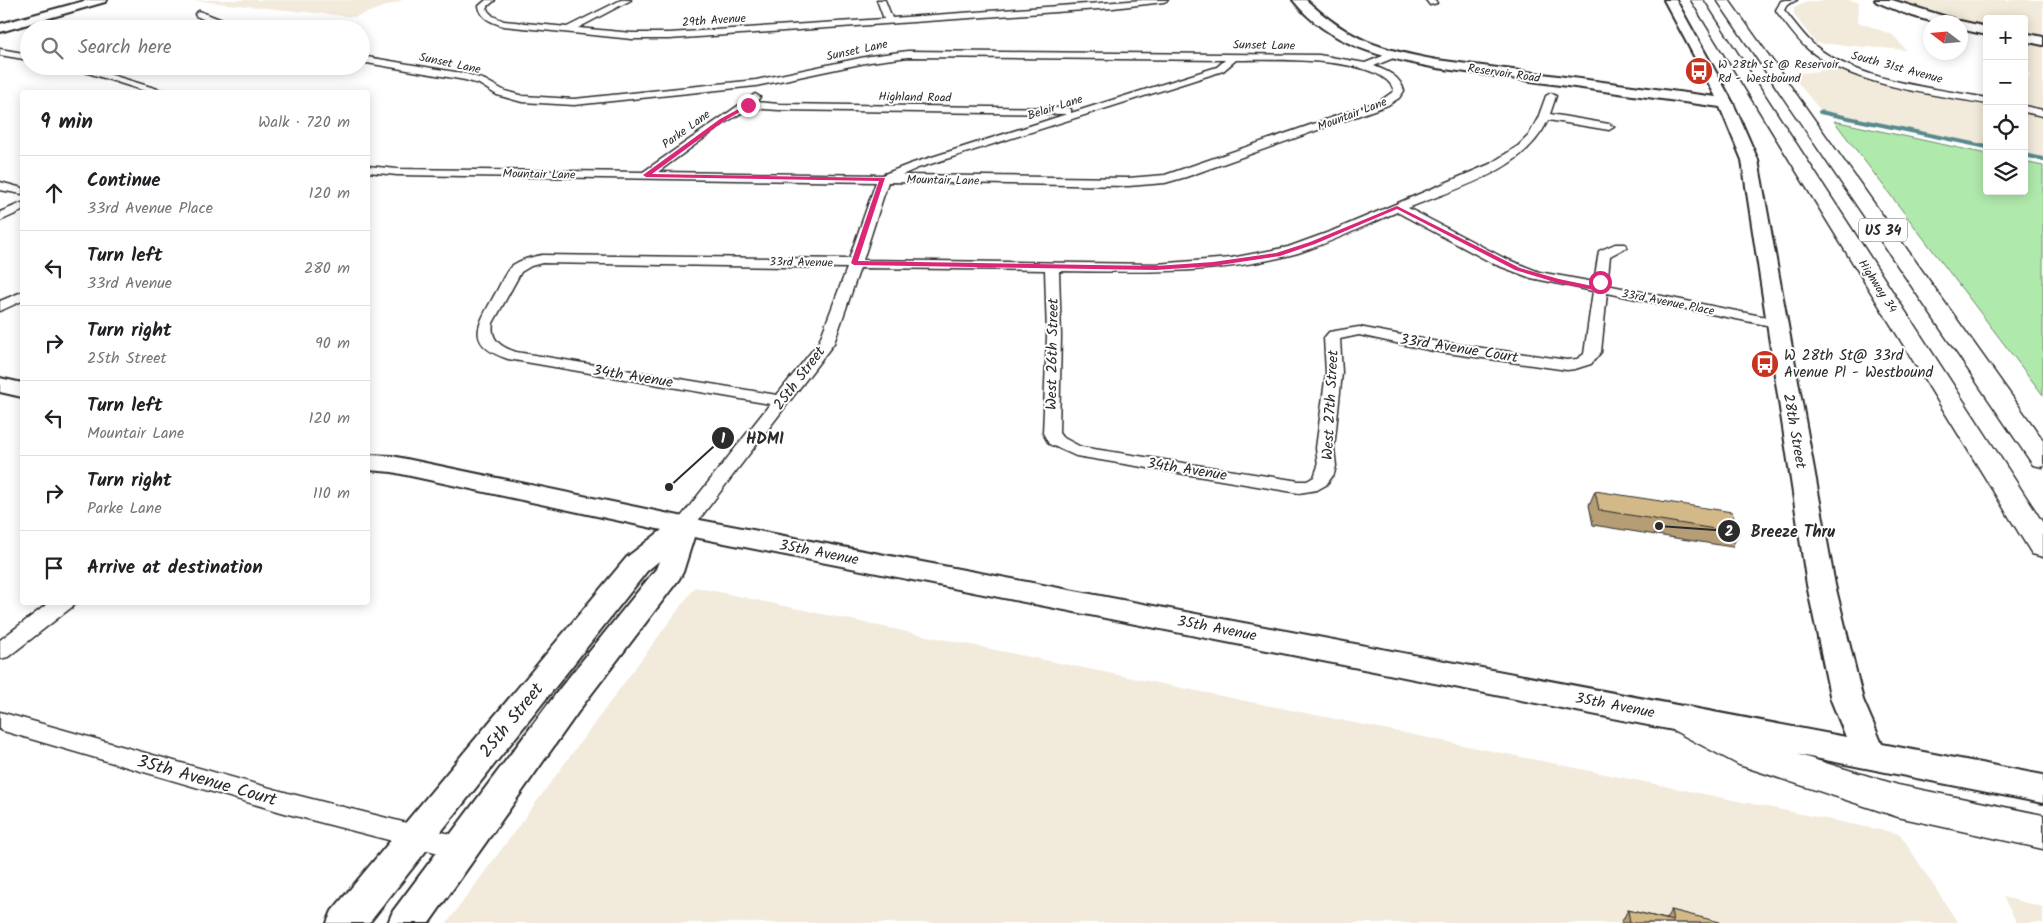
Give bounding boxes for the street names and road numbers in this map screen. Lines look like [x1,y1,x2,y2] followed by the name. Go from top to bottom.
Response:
[681,9,747,32] street label: 29th Avenue
[825,35,890,66] street label: Sunset Lane
[1233,35,1296,56] street label: Sunset Lane
[1849,46,1945,89] street label: South 31st Avenue
[417,48,483,79] street label: Sunset Lane
[1466,59,1542,88] street label: Reservoir Road
[878,87,953,108] street label: Highland Road
[1025,89,1086,125] street label: Belair Lane
[1315,92,1390,136] street label: Mountair Lane
[658,105,715,154] street label: Parke Lane
[502,164,576,185] street label: Mountair Lane
[906,170,980,191] street label: Mountair Lane
[1859,218,1907,242] road number: US 34
[769,252,834,273] street label: 33rd Avenue
[1853,256,1902,317] street label: Highway 34
[1620,284,1717,321] street label: 33rd Avenue Place
[1040,298,1066,410] street label: West 26th Street
[1398,328,1520,370] street label: 33rd Avenue Court
[768,341,832,416] street label: 25th Street
[1316,349,1346,461] street label: West 27th Street
[591,359,675,395] street label: 34th Avenue
[1776,392,1812,471] street label: 28th Street
[1145,452,1229,488] street label: 34th Avenue
[777,534,861,573] street label: 35th Avenue
[1175,610,1259,649] street label: 35th Avenue
[473,676,552,765] street label: 25th Street
[1573,687,1657,726] street label: 35th Avenue
[133,748,281,816] street label: 35th Avenue Court

